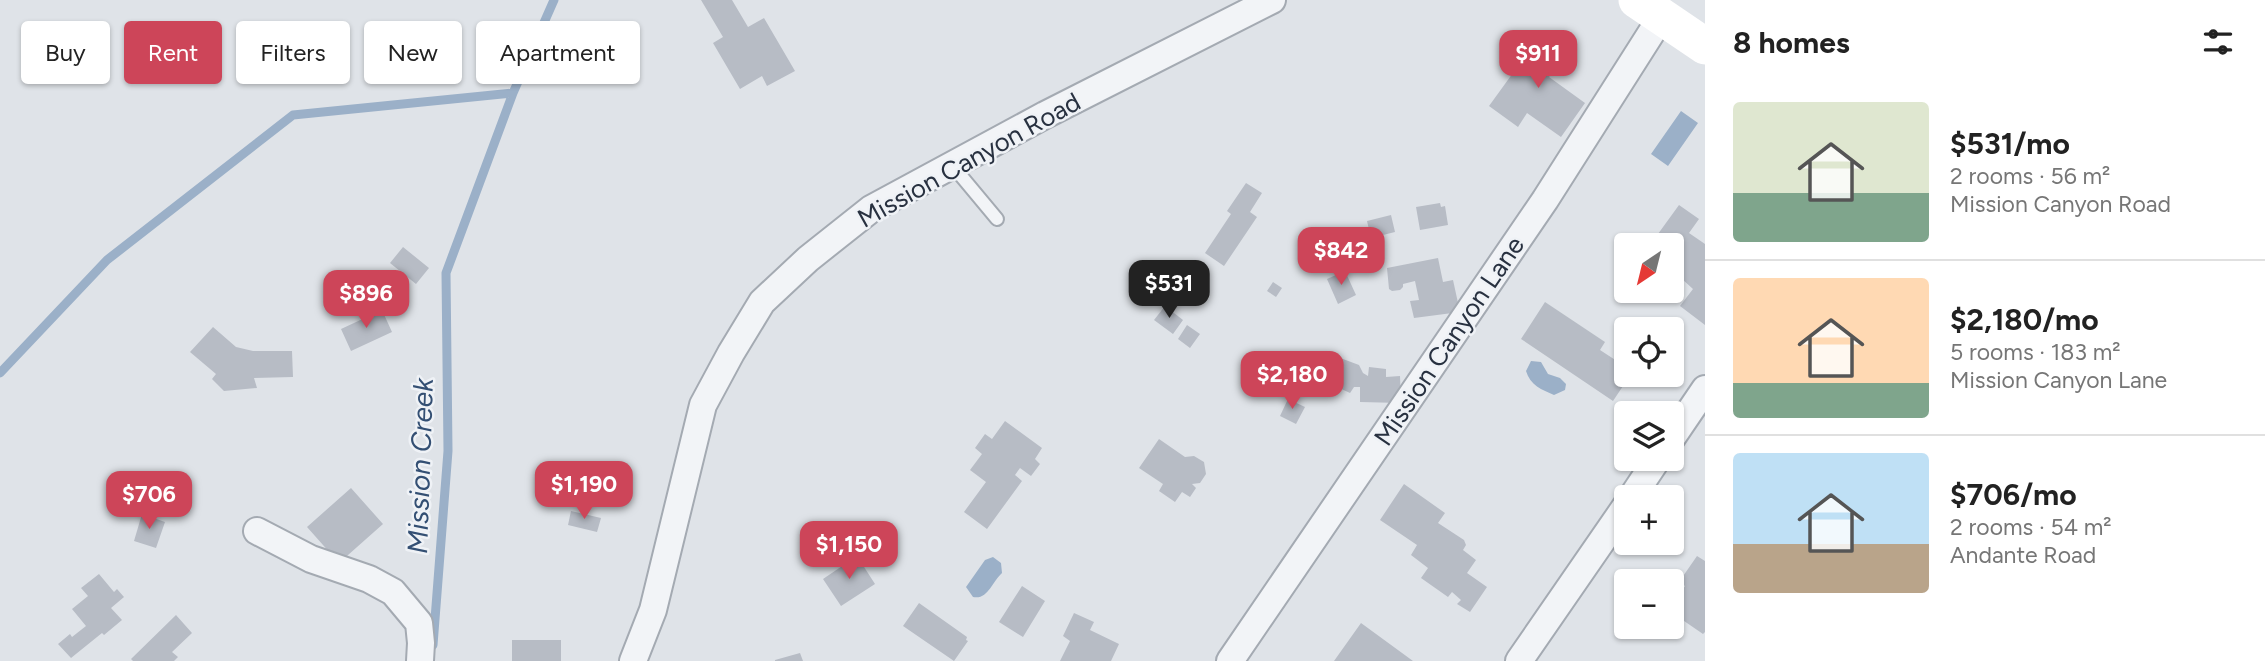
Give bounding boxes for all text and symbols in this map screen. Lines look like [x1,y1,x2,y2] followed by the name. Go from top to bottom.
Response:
[21,21,110,84] chip: Buy
[124,21,222,84] chip: Rent
[236,21,350,84] chip: Filters
[364,21,462,84] chip: New
[476,21,640,84] chip: Apartment
[2199,23,2237,61] icon: filters
[1733,24,1850,61] text: 8 homes
[1497,31,1579,90] pin: $911
[1515,39,1561,67] text: $911
[852,85,1086,235] street label: Mission Canyon Road
[1950,125,2070,162] text: $531/mo
[1789,130,1873,214] icon: home
[1950,162,2110,190] text: 2 rooms · 56 m²
[1950,190,2171,218] text: Mission Canyon Road
[1300,228,1382,287] pin: $842
[1367,230,1531,452] street label: Mission Canyon Lane
[1614,233,1684,303] north arrow
[1614,233,1684,639] map controls
[1314,236,1368,264] text: $842
[1128,260,1210,320] pin: $531
[1145,269,1193,297] text: $531
[325,270,407,330] pin: $896
[339,279,393,307] text: $896
[1950,301,2099,338] text: $2,180/mo
[1789,306,1873,390] icon: home
[1614,317,1684,387] button: locate
[1950,338,2121,366] text: 5 rooms · 183 m²
[1235,352,1349,411] pin: $2,180
[1257,360,1327,388] text: $2,180
[1950,366,2167,394] text: Mission Canyon Lane
[400,376,440,554] water label: Mission Creek
[1614,401,1684,471] button: layers
[527,462,641,521] pin: $1,190
[551,470,617,498] text: $1,190
[108,472,190,531] pin: $706
[1950,476,2077,513] text: $706/mo
[122,480,176,508] text: $706
[1789,481,1873,565] icon: home
[1614,485,1684,555] button: +
[1950,513,2112,541] text: 2 rooms · 54 m²
[792,522,906,581] pin: $1,150
[816,530,882,558] text: $1,150
[1950,541,2096,569] text: Andante Road
[1614,569,1684,639] button: −

